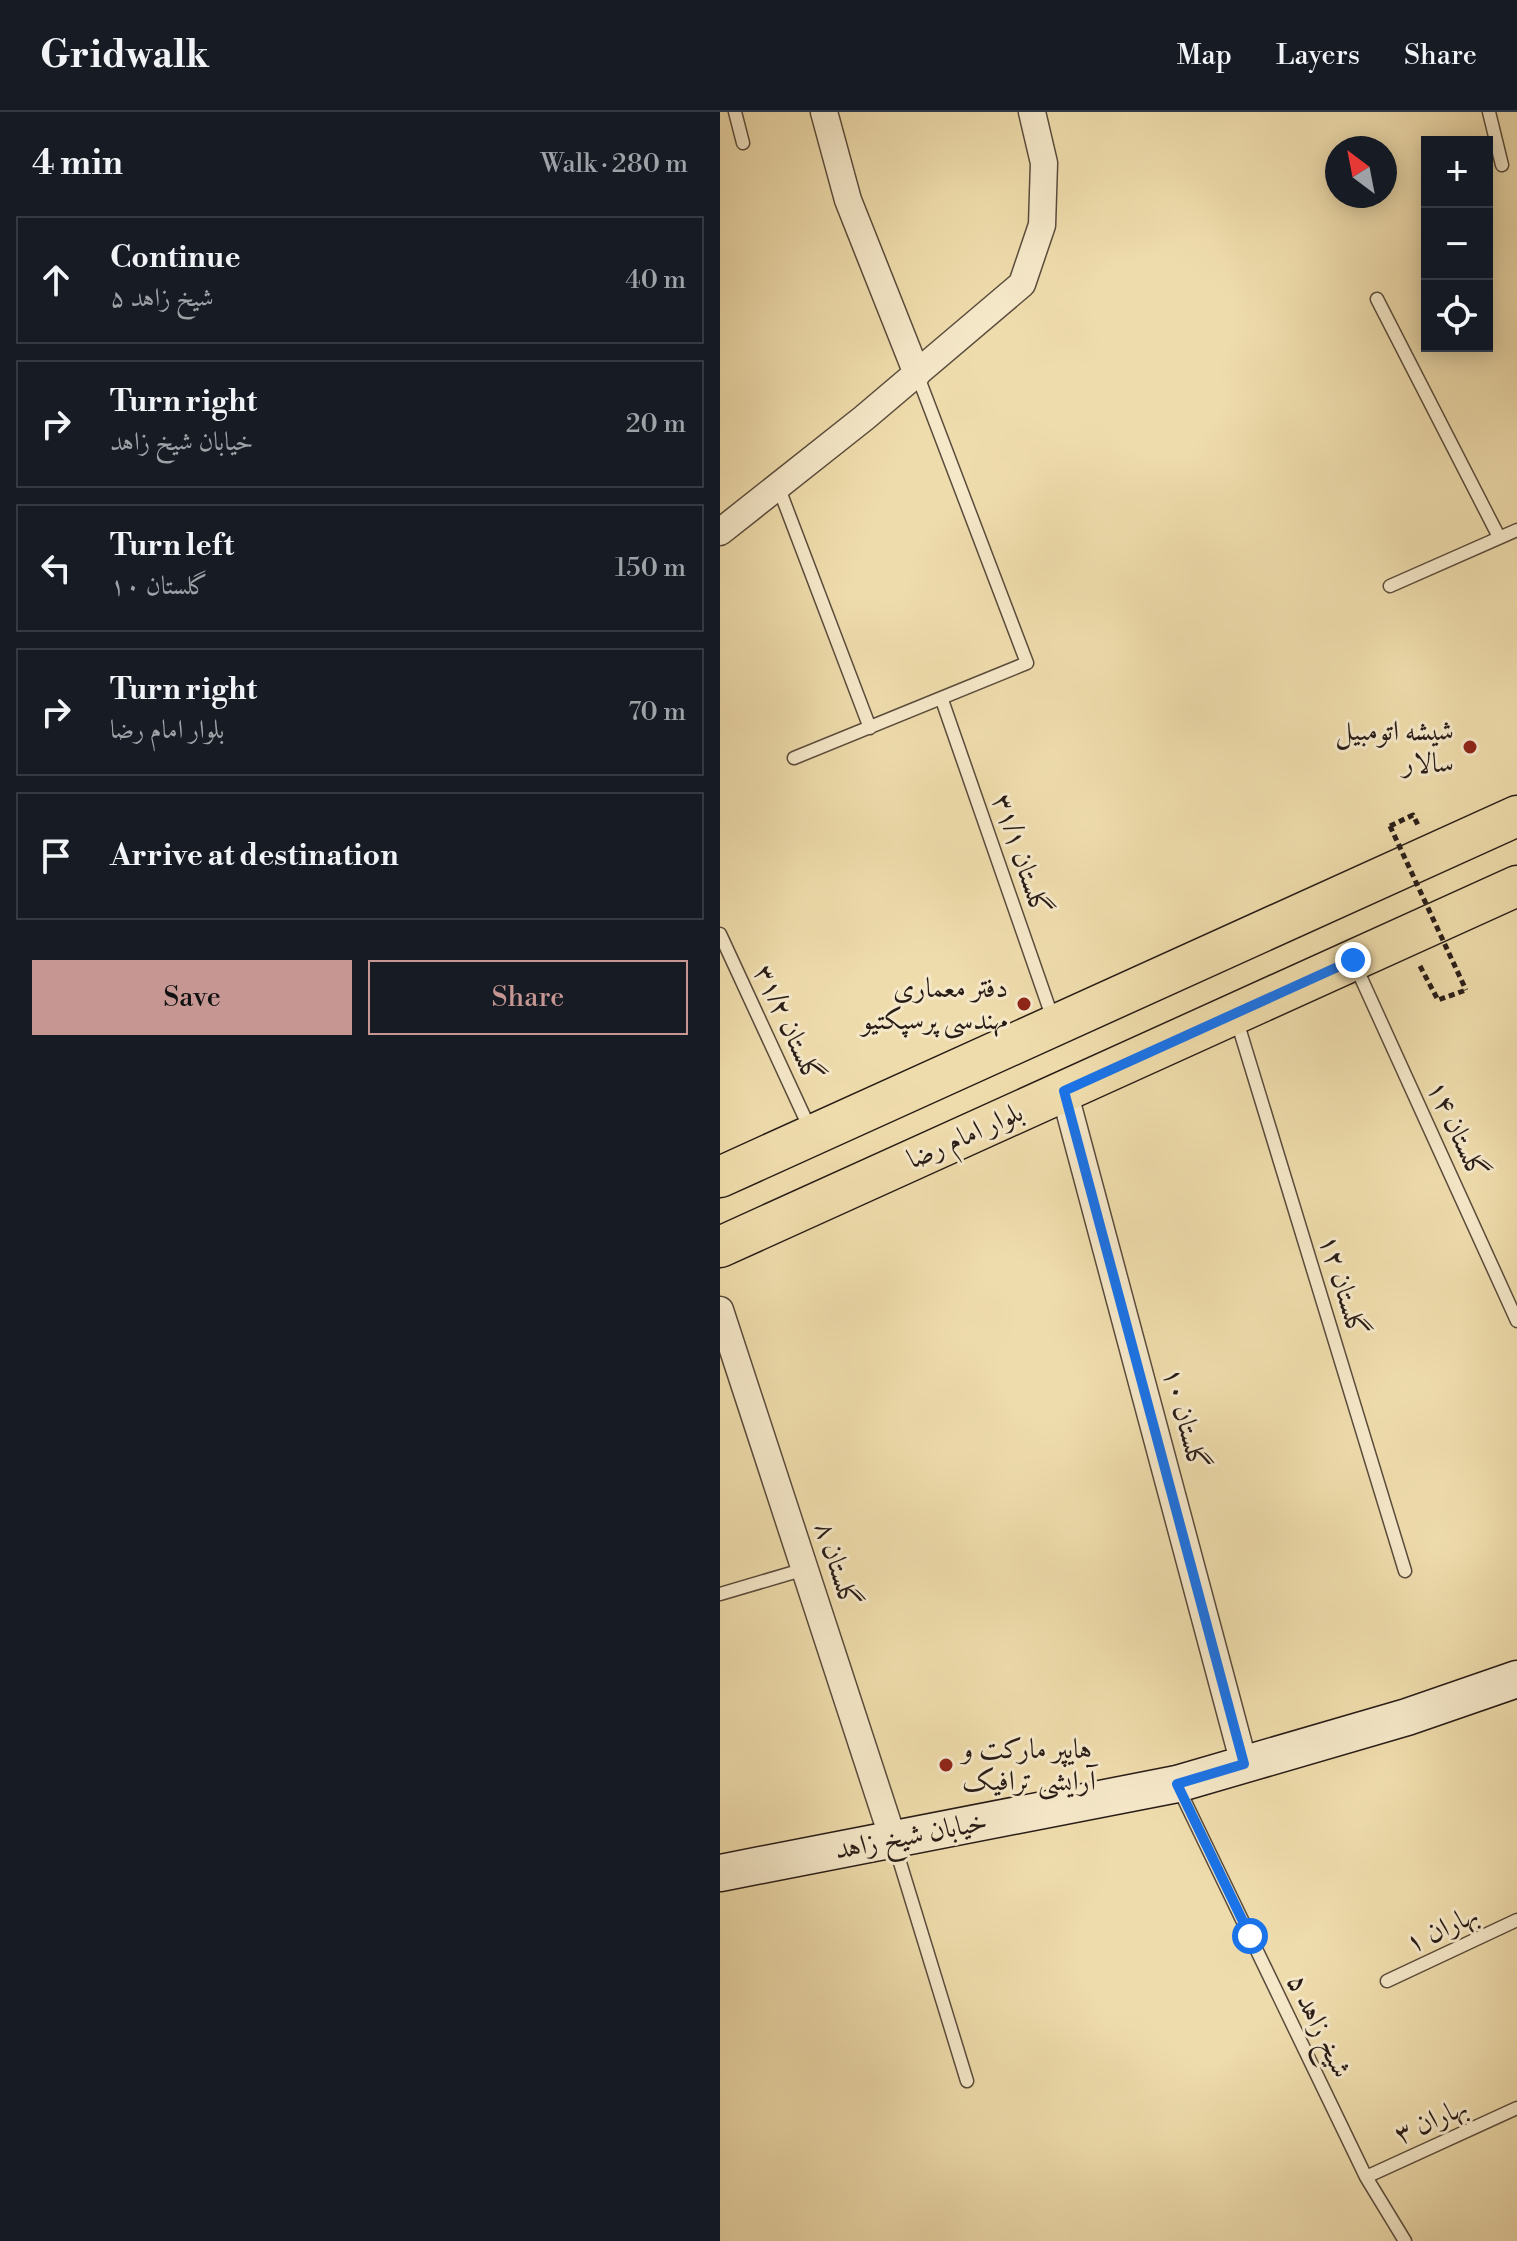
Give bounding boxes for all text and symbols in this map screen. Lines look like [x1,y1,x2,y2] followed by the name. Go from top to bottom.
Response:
[40,32,209,79] text: Gridwalk
[1177,38,1232,73] text: Map
[1276,38,1360,73] text: Layers
[1404,38,1477,73] text: Share
[1325,136,1397,208] north arrow
[1421,136,1493,352] map controls
[1421,136,1493,208] button: +
[32,143,123,185] text: 4 min
[541,148,688,180] text: Walk · 280 m
[1421,208,1493,280] button: −
[110,239,241,277] text: Continue
[34,258,78,302] icon: ahead
[625,264,686,296] text: 40 m
[1421,280,1493,352] button: locate
[110,282,214,314] text: شیخ زاهد ۵
[110,383,257,421] text: Turn right
[34,402,78,446] icon: right
[626,408,686,440] text: 20 m
[110,426,254,458] text: خیابان شیخ زاهد
[110,527,234,565] text: Turn left
[34,546,78,590] icon: left
[615,552,686,584] text: 150 m
[110,570,208,602] text: گلستان ۱۰
[110,671,257,709] text: Turn right
[34,690,78,734] icon: right
[628,696,686,728] text: 70 m
[110,714,225,746] text: بلوار امام رضا
[1335,714,1454,781] place label: شیشه اتومبیل سالار
[1461,738,1479,756] marker: شیشه اتومبیل سالار
[984,789,1058,921] street label: گلستان ۳۱/۱
[34,834,78,878] icon: arrive
[110,837,399,875] text: Arrive at destination
[1335,942,1371,978] route end
[745,959,831,1089] street label: گلستان ۳۱/۲
[32,960,352,1035] button: Save
[368,960,688,1035] button: Share
[859,971,1008,1039] place label: دفتر معماری مهندسی پرسپکتیو
[1015,995,1033,1013] marker: دفتر معماری مهندسی پرسپکتیو
[1419,1075,1495,1185] street label: گلستان ۱۴
[902,1095,1031,1183] street label: بلوار امام رضا
[1311,1230,1375,1342] street label: گلستان ۱۲
[1154,1364,1216,1474] street label: گلستان ۱۰
[807,1517,867,1613] street label: گلستان ۸
[959,1732,1099,1800] place label: هایپر مارکت و آرایشی ترافیک
[937,1756,955,1774] marker: هایپر مارکت و آرایشی ترافیک
[832,1804,991,1874] street label: خیابان شیخ زاهد
[1400,1897,1484,1961] street label: بهاران ۱
[1232,1918,1268,1954] route start
[1273,1968,1359,2086] street label: شیخ زاهد ۵
[1389,2089,1473,2153] street label: بهاران ۳

